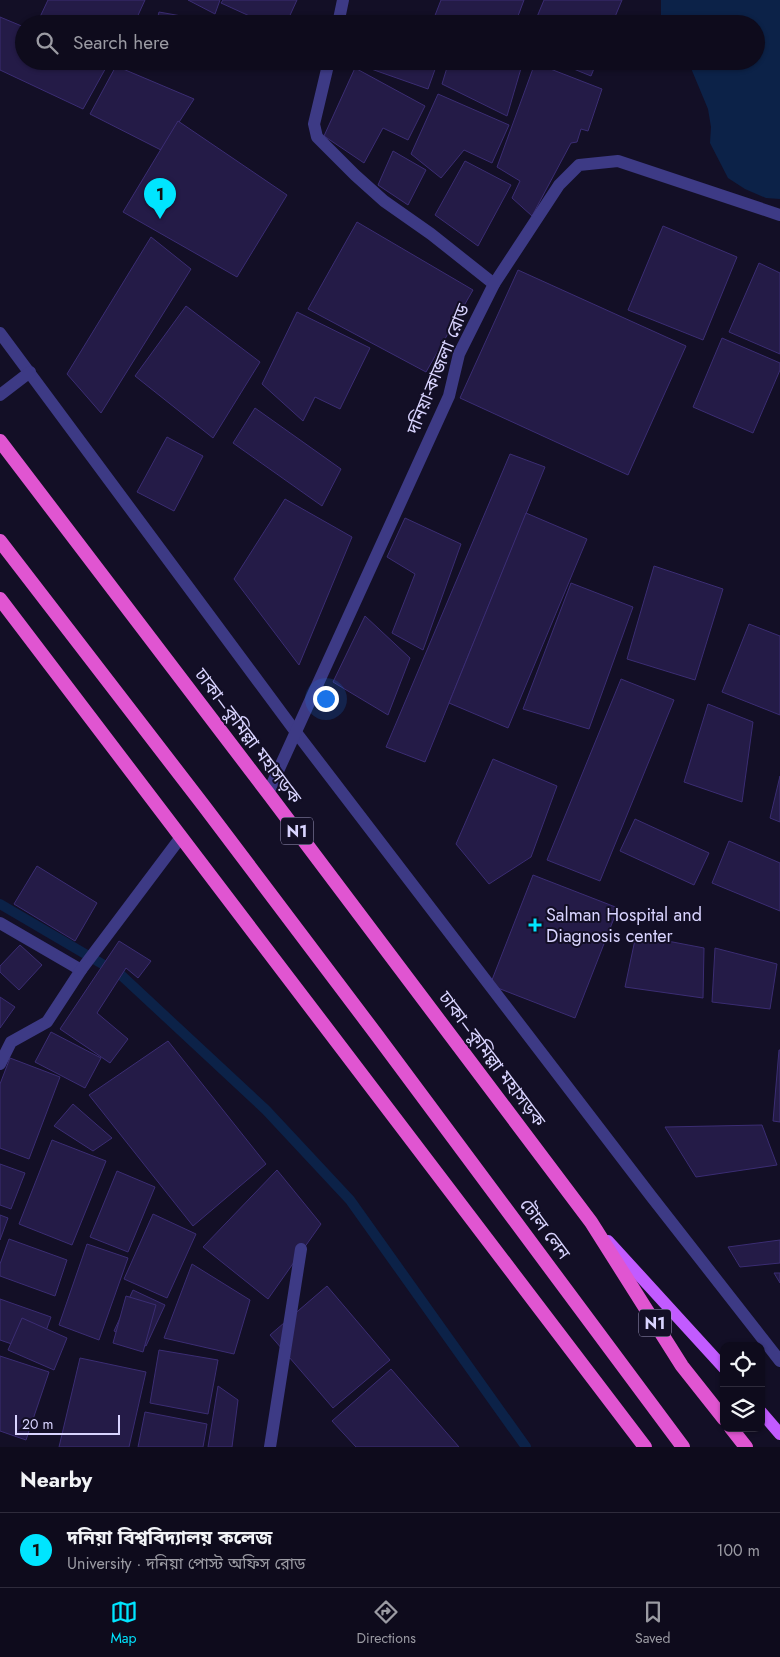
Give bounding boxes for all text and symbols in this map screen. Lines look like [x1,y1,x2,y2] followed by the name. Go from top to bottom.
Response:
[15,15,765,70] search box
[33,29,61,57] icon: search
[73,29,169,56] text: Search here
[144,178,176,219] pin: 1
[400,300,476,439] street label: দনিয়া-কাজলা রোড
[188,662,308,810] street label: ঢাকা–কুমিল্লা মহাসড়ক
[313,686,339,712] your location
[281,818,313,844] road number: N1
[546,902,702,949] place label: Salman Hospital and Diagnosis center
[528,918,542,932] marker: Salman Hospital and Diagnosis center
[432,985,552,1133] street label: ঢাকা–কুমিল্লা মহাসড়ক
[513,1193,577,1266] street label: টোল লেন
[639,1310,671,1336] road number: N1
[720,1342,765,1432] map controls
[720,1342,765,1387] button: locate
[720,1387,765,1432] button: layers
[15,1412,120,1435] scale bar
[22,1414,54,1434] text: 20 m
[20,1465,92,1495] text: Nearby
[67,1524,273,1551] text: দনিয়া বিশ্ববিদ্যালয় কলেজ
[32,1539,40,1562] text: 1
[716,1539,760,1562] text: 100 m
[67,1552,306,1575] text: University · দনিয়া পোস্ট অফিস রোড
[110,1598,138,1648] tab: Map
[357,1598,416,1648] tab: Directions
[635,1598,670,1648] tab: Saved

